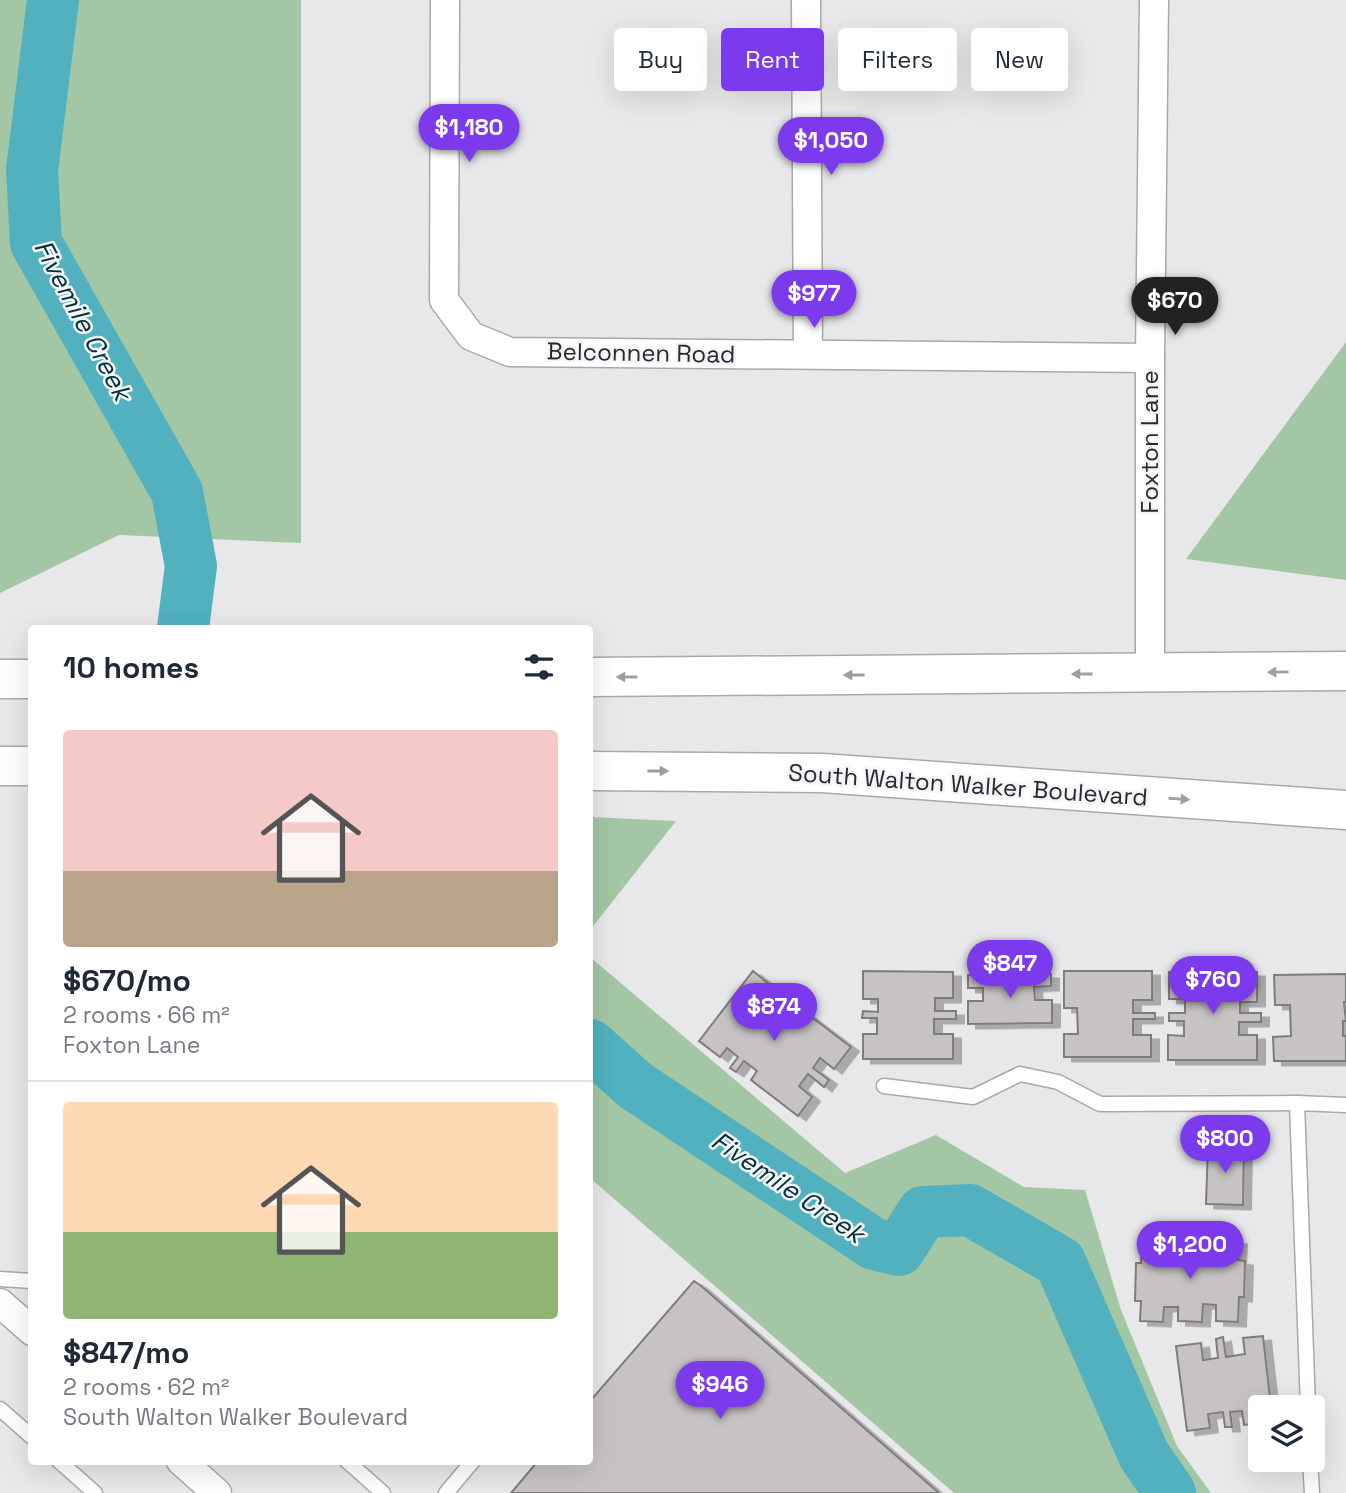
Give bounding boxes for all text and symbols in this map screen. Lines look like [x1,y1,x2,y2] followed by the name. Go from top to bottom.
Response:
[614,28,707,91] chip: Buy
[721,28,824,91] chip: Rent
[838,28,957,91] chip: Filters
[971,28,1068,91] chip: New
[412,104,526,164] pin: $1,180
[435,112,504,142] text: $1,180
[774,118,888,177] pin: $1,050
[794,125,868,155] text: $1,050
[26,234,141,409] water label: Fivemile Creek
[773,270,855,330] pin: $977
[787,278,841,308] text: $977
[1134,278,1216,337] pin: $670
[1147,285,1203,315] text: $670
[546,335,736,370] street label: Belconnen Road
[1134,370,1165,514] street label: Foxton Lane
[63,648,199,687] text: 10 homes
[520,648,558,686] icon: filters
[1267,666,1289,678] one-way arrow
[1071,668,1093,680] one-way arrow
[843,670,865,681] one-way arrow
[616,671,638,683] one-way arrow
[787,756,1149,813] street label: South Walton Walker Boulevard
[647,765,669,777] one-way arrow
[248,775,374,901] icon: home
[1168,793,1190,804] one-way arrow
[969,940,1051,1000] pin: $847
[983,948,1037,978] text: $847
[1172,956,1254,1016] pin: $760
[63,961,191,1000] text: $670/mo
[1185,964,1241,994] text: $760
[733,984,815,1043] pin: $874
[747,991,801,1021] text: $874
[63,1000,230,1030] text: 2 rooms · 66 m²
[63,1030,200,1060] text: Foxton Lane
[1184,1116,1266,1175] pin: $800
[705,1123,873,1252] water label: Fivemile Creek
[1196,1123,1254,1153] text: $800
[248,1147,374,1273] icon: home
[1133,1222,1247,1281] pin: $1,200
[1153,1229,1227,1259] text: $1,200
[63,1333,189,1372] text: $847/mo
[679,1362,761,1421] pin: $946
[692,1369,749,1399] text: $946
[63,1372,229,1402] text: 2 rooms · 62 m²
[1248,1395,1325,1472] map controls
[1248,1395,1325,1472] button: layers
[63,1402,408,1432] text: South Walton Walker Boulevard

